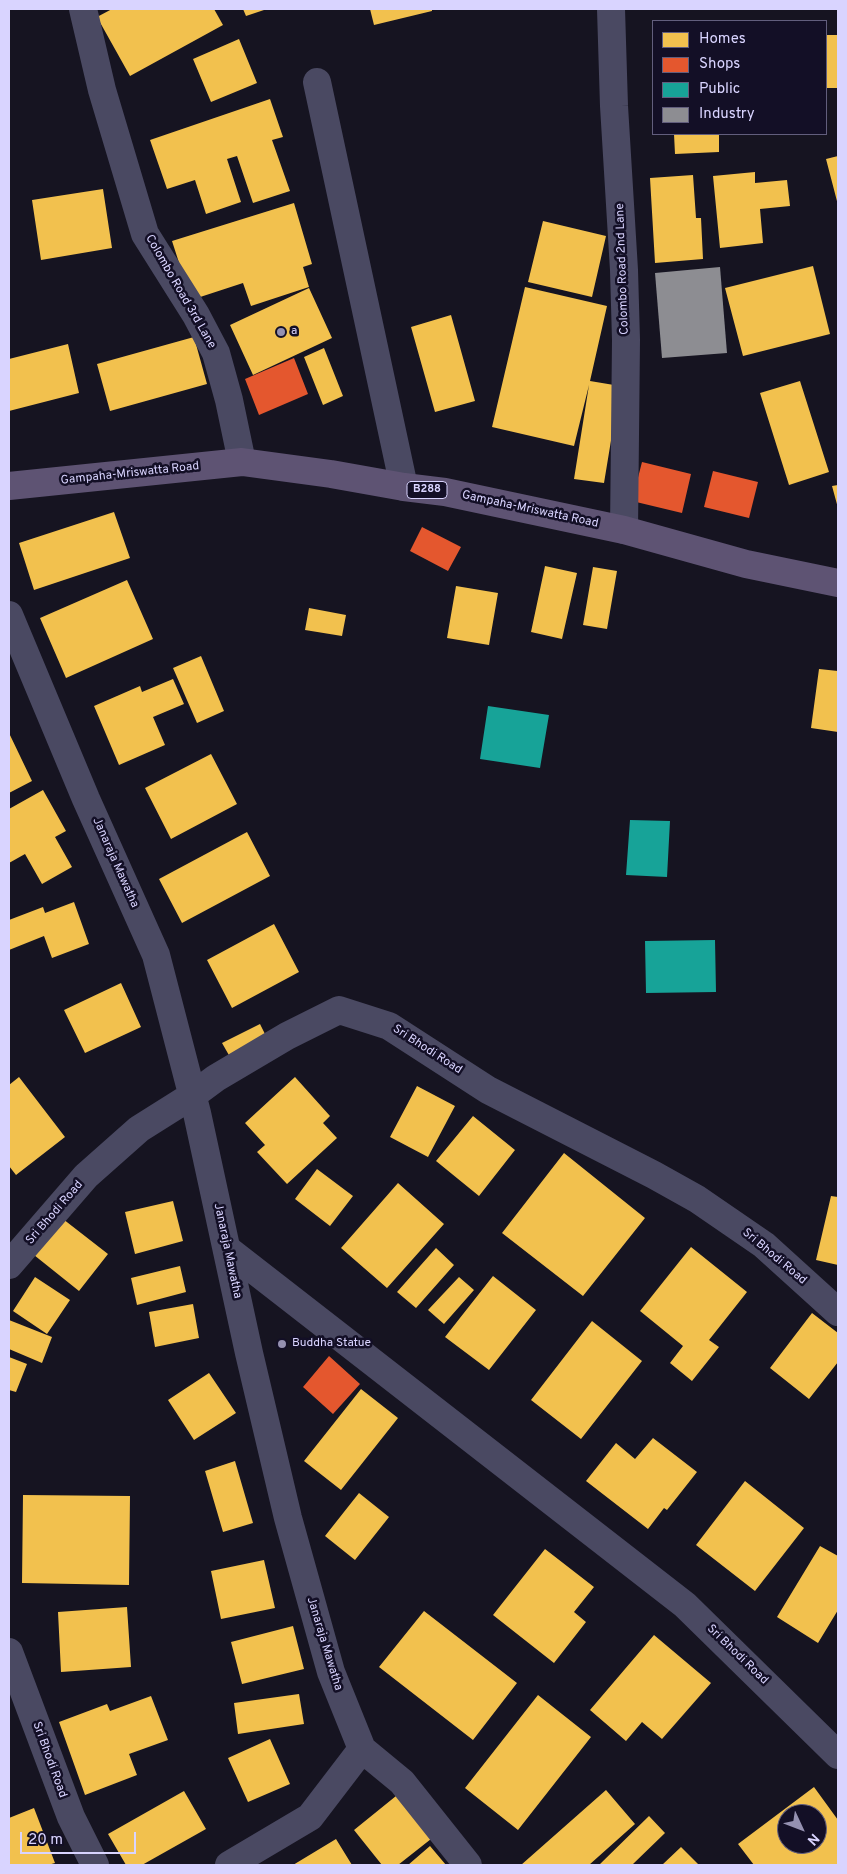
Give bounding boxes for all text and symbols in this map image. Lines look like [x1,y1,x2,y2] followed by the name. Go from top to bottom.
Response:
[652,20,827,135] legend
[699,30,746,49] text: Homes
[699,55,740,74] text: Shops
[699,80,740,99] text: Public
[699,105,755,124] text: Industry
[614,203,632,335] street label: Colombo Road 2nd Lane
[141,232,219,352] street label: Colombo Road 3rd Lane
[291,325,297,339] place label: a
[275,326,287,338] marker: a
[60,460,200,488] street label: Gampaha-Mriswatta Road
[407,482,447,498] road number: B288
[460,488,600,532] street label: Gampaha-Mriswatta Road
[89,816,141,910] street label: Janaraja Mawatha
[390,1022,464,1078] street label: Sri Bhodi Road
[23,1178,87,1248] street label: Sri Bhodi Road
[210,1202,244,1300] street label: Janaraja Mawatha
[739,1226,809,1288] street label: Sri Bhodi Road
[292,1337,371,1351] place label: Buddha Statue
[276,1338,288,1350] marker: Buddha Statue
[303,1595,345,1693] street label: Janaraja Mawatha
[703,1622,771,1688] street label: Sri Bhodi Road
[29,1720,69,1800] street label: Sri Bhodi Road
[777,1804,827,1854] north arrow
[22,1822,139,1854] scale bar
[803,1829,822,1848] text: N
[28,1831,63,1850] text: 20 m

